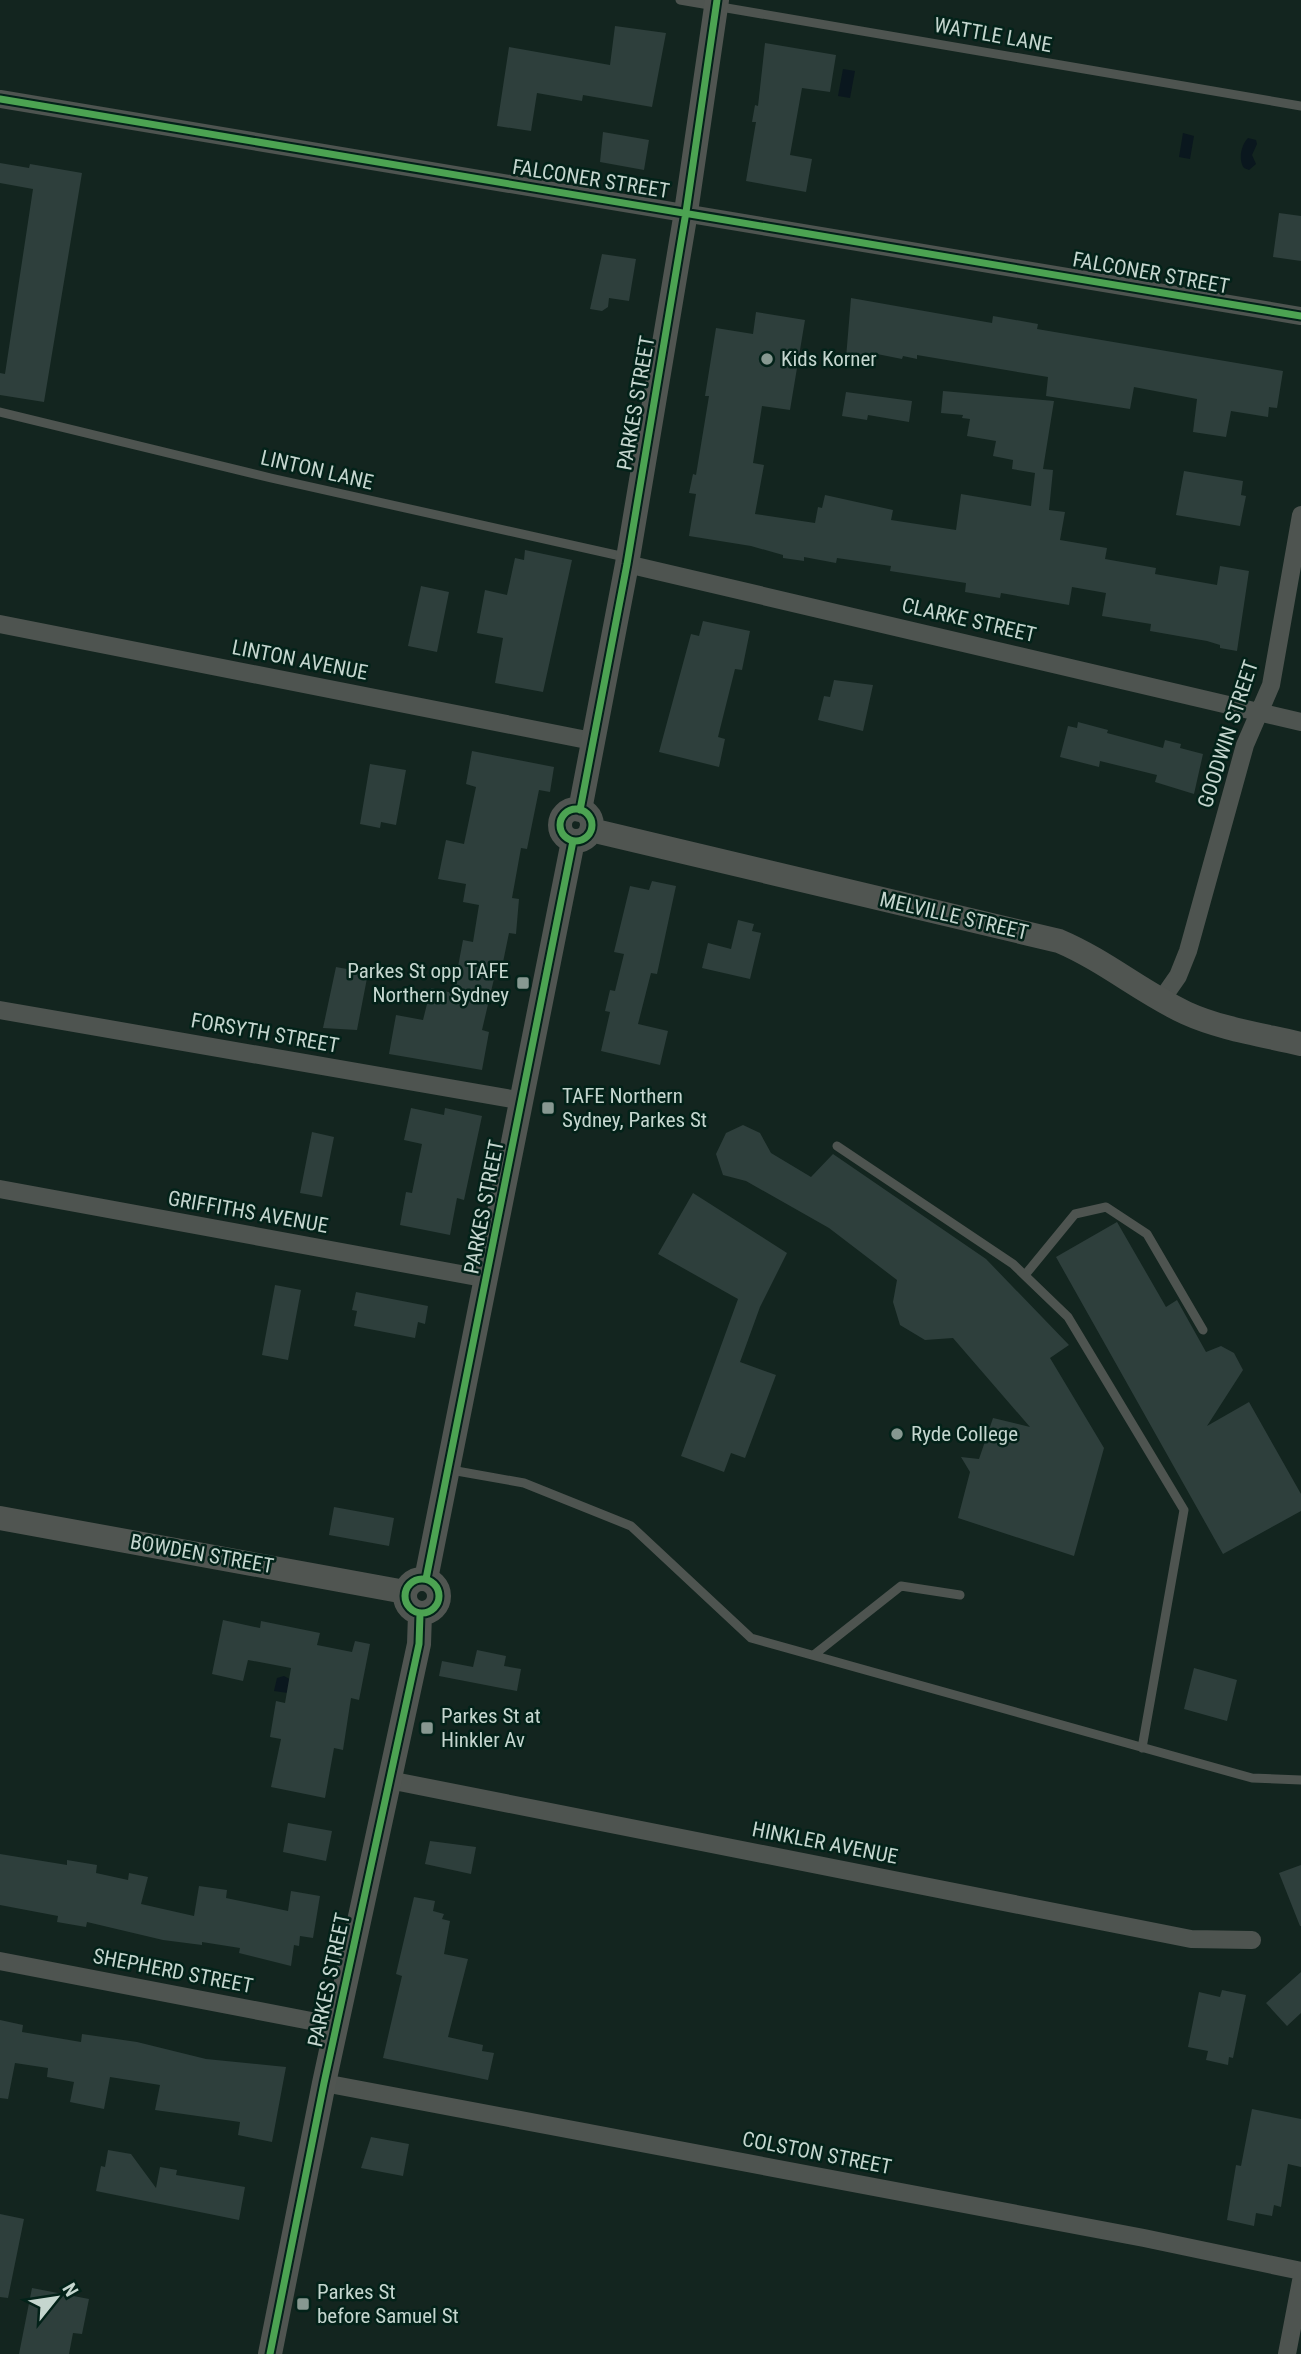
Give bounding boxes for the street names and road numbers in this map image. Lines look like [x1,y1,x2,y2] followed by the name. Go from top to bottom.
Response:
[932,13,1054,57] street label: WATTLE LANE
[511,155,671,203] street label: FALCONER STREET
[1071,247,1231,299] street label: FALCONER STREET
[612,334,660,472] street label: PARKES STREET
[258,445,376,495] street label: LINTON LANE
[900,593,1039,647] street label: CLARKE STREET
[230,635,370,685] street label: LINTON AVENUE
[1193,657,1263,811] street label: GOODWIN STREET
[877,887,1031,945] street label: MELVILLE STREET
[189,1008,341,1058] street label: FORSYTH STREET
[459,1138,509,1276] street label: PARKES STREET
[166,1186,330,1238] street label: GRIFFITHS AVENUE
[128,1530,276,1578] street label: BOWDEN STREET
[750,1817,900,1869] street label: HINKLER AVENUE
[303,1911,355,2049] street label: PARKES STREET
[91,1944,255,1998] street label: SHEPHERD STREET
[740,2127,894,2179] street label: COLSTON STREET

